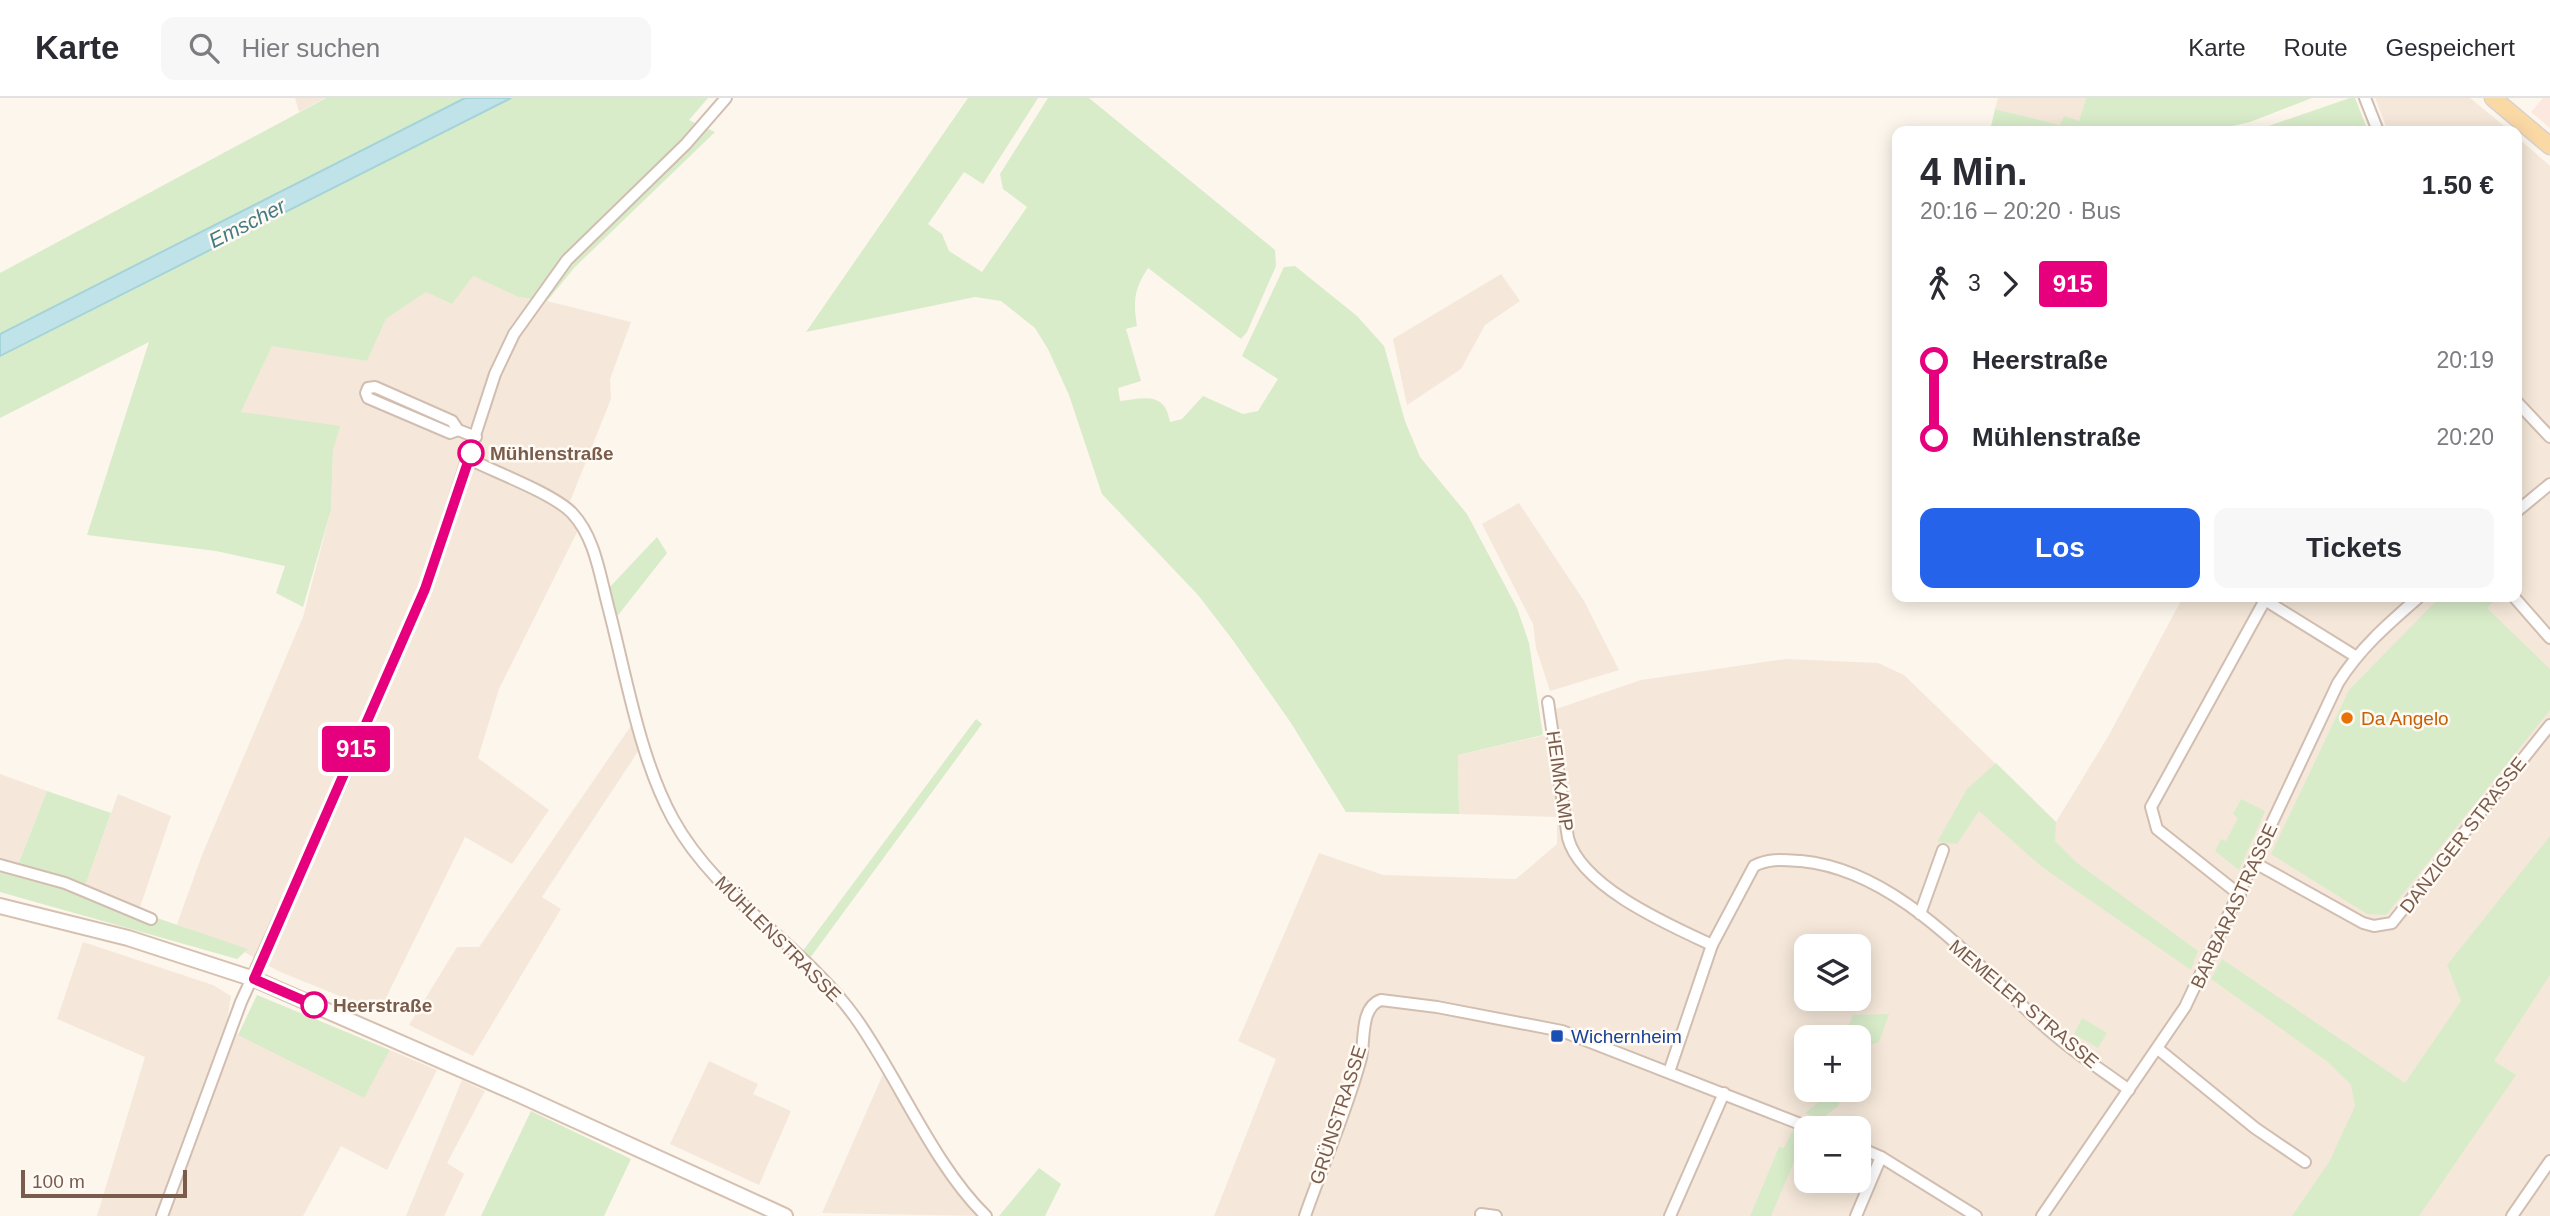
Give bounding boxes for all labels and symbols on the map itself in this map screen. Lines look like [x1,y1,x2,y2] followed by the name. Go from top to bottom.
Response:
[205,193,290,252] water label: Emscher
[458,440,484,466] marker: Mühlenstraße
[490,443,614,464] place label: Mühlenstraße
[2361,708,2449,729] place label: Da Angelo
[2339,710,2355,726] marker: Da Angelo
[316,726,396,772] line badge: 915
[1543,729,1577,833] street label: HEIMKAMP
[2396,753,2530,917] street label: DANZIGER STRASSE
[2187,820,2281,992] street label: BARBARASTRASSE
[711,872,845,1006] street label: MÜHLENSTRASSE
[1945,936,2103,1072] street label: MEMELER STRASSE
[301,992,327,1018] marker: Heerstraße
[333,995,432,1016] place label: Heerstraße
[1571,1026,1682,1047] place label: Wichernheim
[1549,1028,1565,1044] marker: Wichernheim
[1306,1043,1370,1187] street label: GRÜNSTRASSE
[21,1167,187,1199] scale bar

